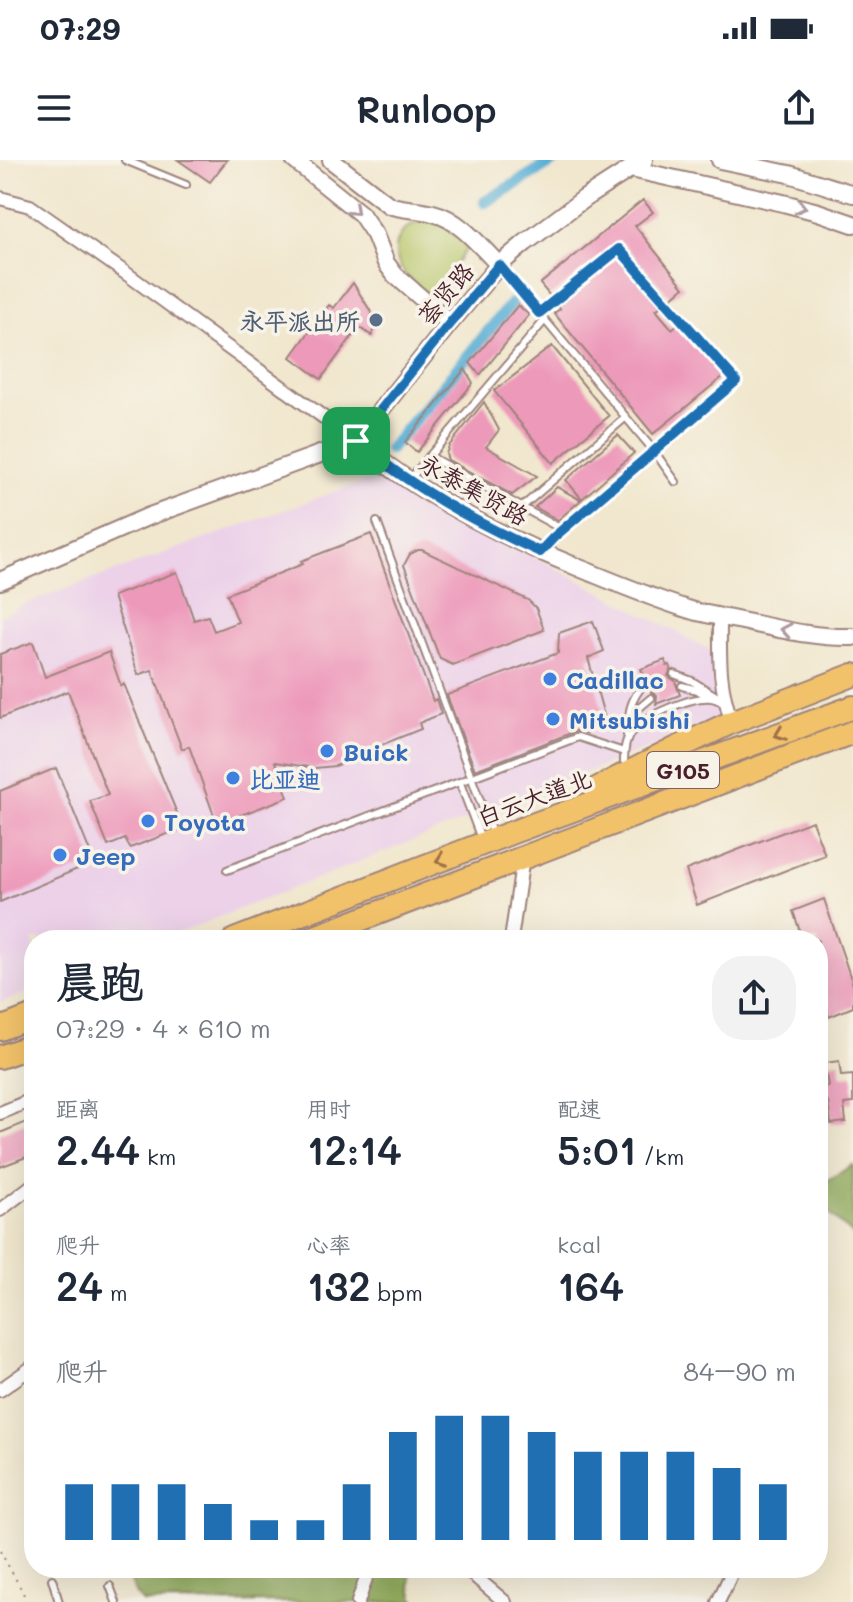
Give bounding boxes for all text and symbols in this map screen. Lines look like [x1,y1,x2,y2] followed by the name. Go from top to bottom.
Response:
[40,8,120,48] text: 07:29
[356,85,497,132] text: Runloop
[32,86,76,130] icon: menu
[777,86,821,130] icon: share
[794,198,807,215] one-way arrow
[345,200,360,214] one-way arrow
[410,255,480,331] street label: 荟贤路
[240,305,360,336] place label: 永平派出所
[367,311,385,329] marker: 永平派出所
[322,407,390,475] pin
[334,419,378,463] icon: arrive
[414,446,534,532] street label: 永泰集贤路
[779,623,793,640] one-way arrow
[566,664,664,695] place label: Cadillac
[541,670,559,688] marker: Cadillac
[569,704,691,735] place label: Mitsubishi
[544,710,562,728] marker: Mitsubishi
[774,725,788,741] one-way arrow
[343,736,408,767] place label: Buick
[318,742,336,760] marker: Buick
[647,752,719,788] road number: G105
[472,762,596,832] street label: 白云大道北
[249,763,321,794] place label: 比亚迪
[224,769,242,787] marker: 比亚迪
[164,806,246,837] place label: Toyota
[139,812,157,830] marker: Toyota
[76,840,136,871] place label: Jeep
[51,846,69,864] marker: Jeep
[435,850,449,867] one-way arrow
[56,952,144,1009] text: 晨跑
[712,956,796,1040] button: share
[56,1011,271,1045] text: 07:29 · 4 × 610 m
[56,1094,100,1123] text: 距离
[307,1094,351,1123] text: 用时
[557,1094,601,1123] text: 配速
[56,1123,140,1175] text: 2.44
[307,1123,402,1175] text: 12:14
[557,1123,636,1175] text: 5:01
[140,1142,176,1171] text: km
[636,1142,684,1171] text: /km
[56,1230,100,1259] text: 爬升
[307,1230,351,1259] text: 心率
[557,1230,601,1259] text: kcal
[56,1259,103,1311] text: 24
[307,1259,371,1311] text: 132
[557,1259,624,1311] text: 164
[103,1278,128,1307] text: m
[371,1278,423,1307] text: bpm
[56,1354,108,1388] text: 爬升
[683,1354,796,1388] text: 84–90 m

